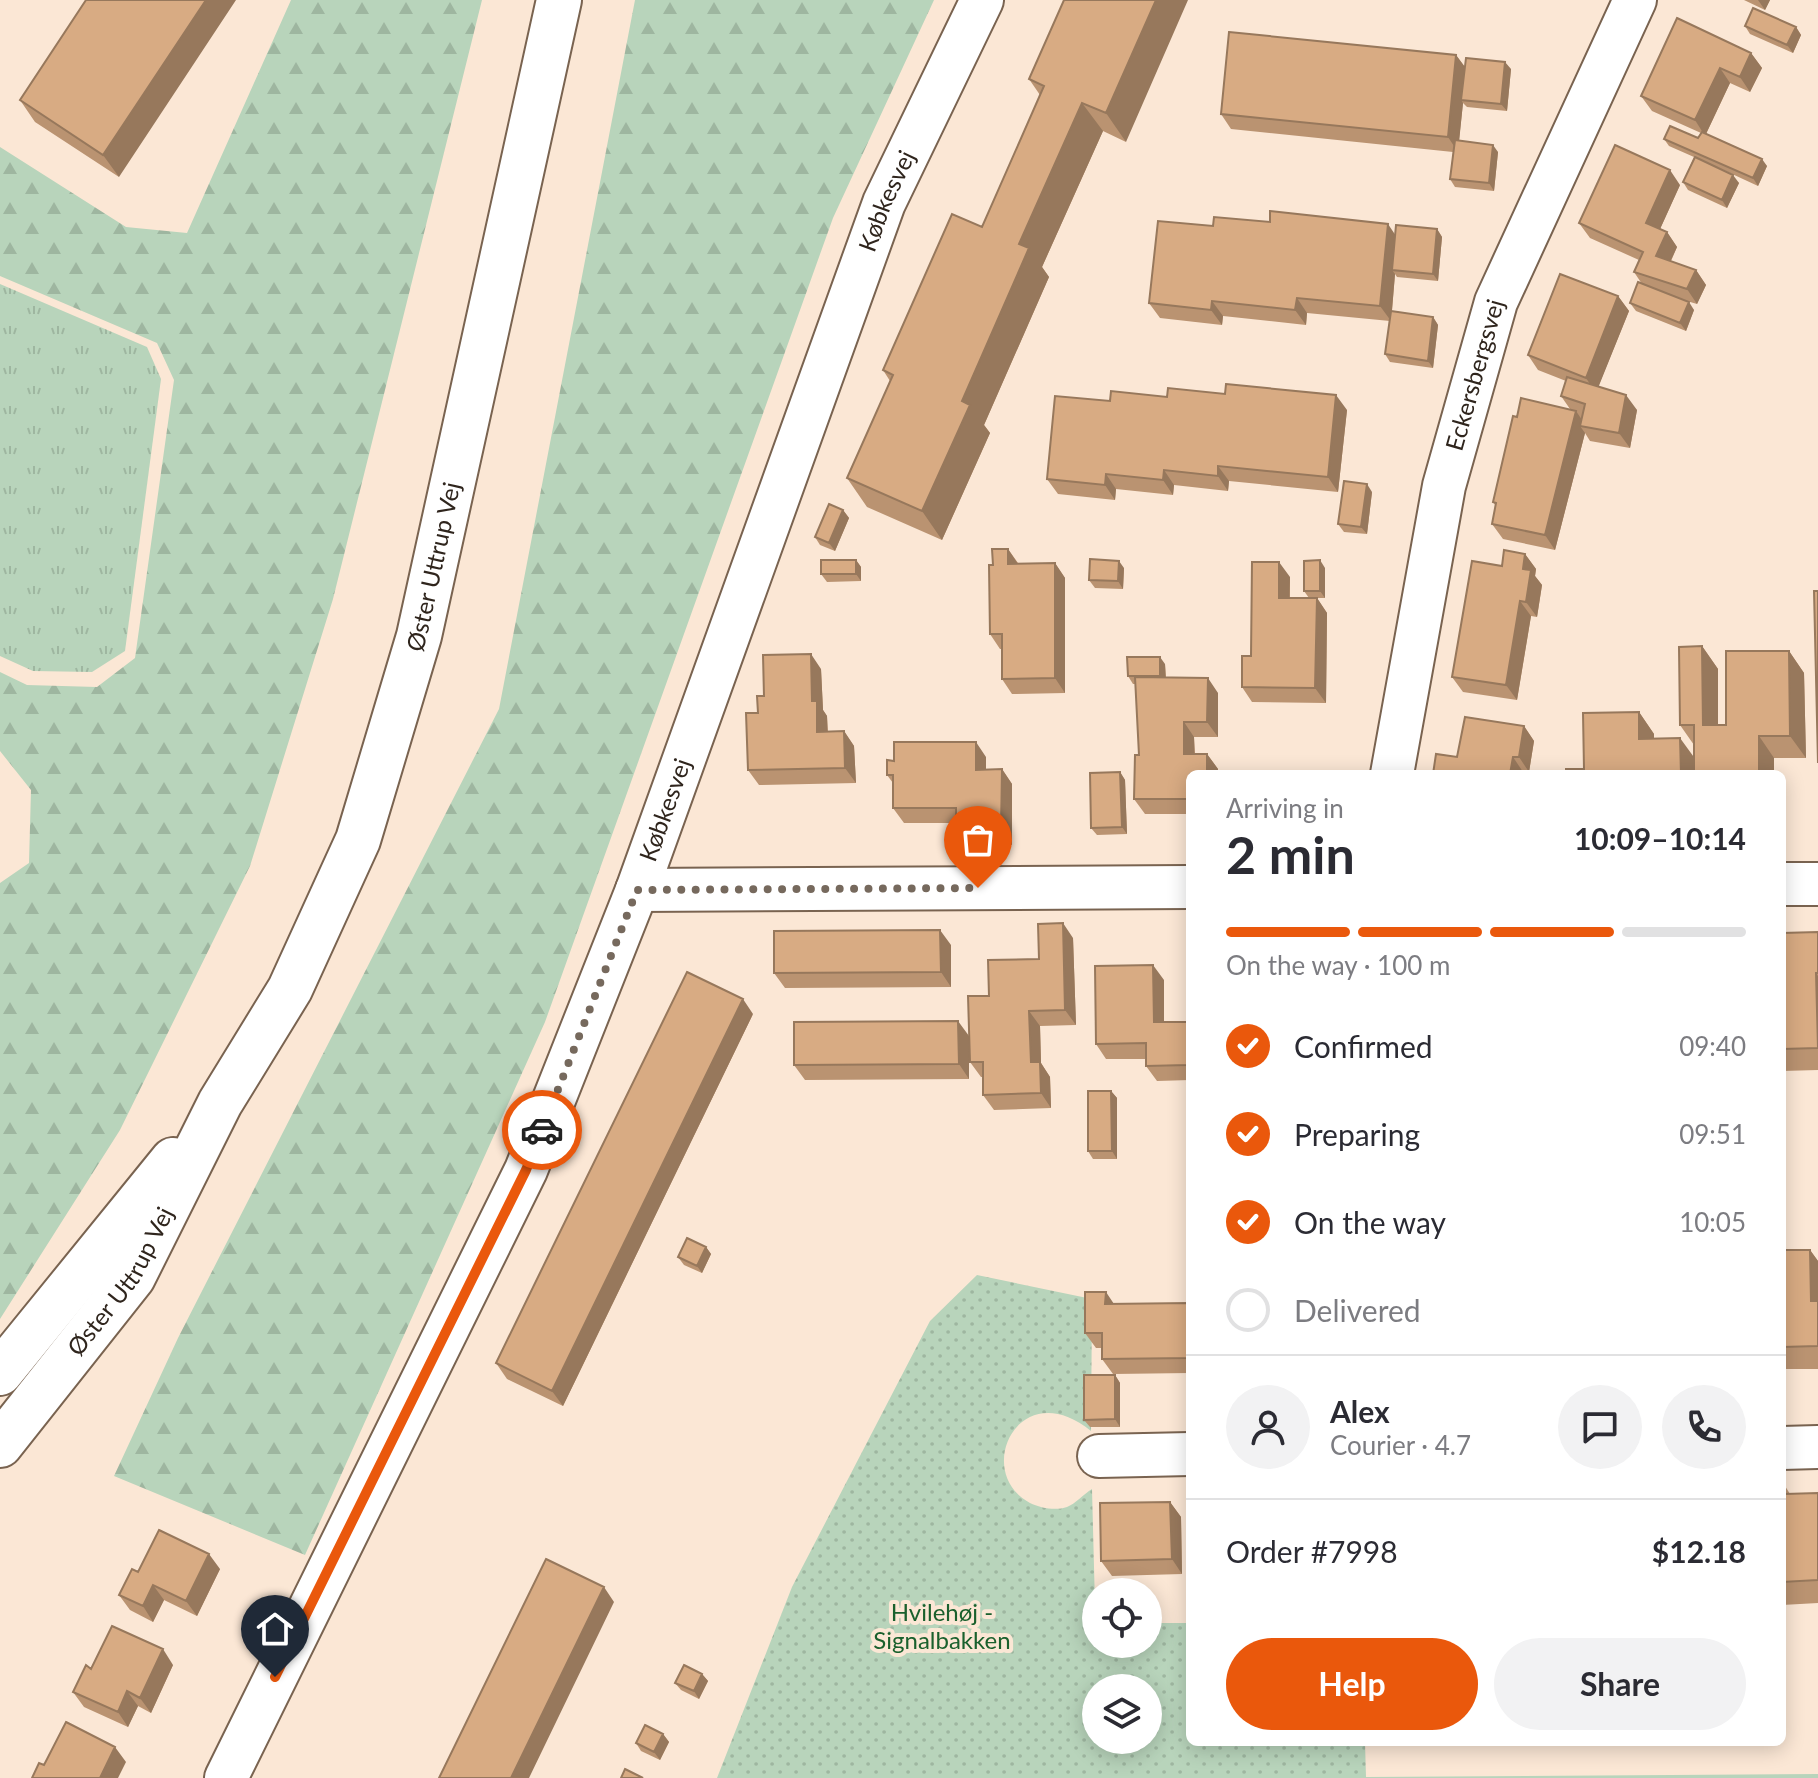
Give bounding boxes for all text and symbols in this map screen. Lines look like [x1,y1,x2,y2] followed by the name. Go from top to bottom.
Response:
[852,145,920,255] street label: Købkesvej
[1439,296,1509,454] street label: Eckersbergsvej
[399,479,465,655] street label: Øster Uttrup Vej
[632,754,696,865] street label: Købkesvej
[1226,792,1344,824] text: Arriving in
[944,806,1012,888] pin
[956,818,1000,862] icon: bag
[1574,820,1746,856] text: 10:09–10:14
[1226,823,1355,885] text: 2 min
[1226,949,1450,981] text: On the way · 100 m
[1226,1024,1270,1068] icon: check
[1294,1028,1433,1064] text: Confirmed
[1679,1030,1746,1062] text: 09:40
[502,1090,582,1170] courier
[520,1108,564,1152] icon: car
[1226,1112,1270,1156] icon: check
[1294,1116,1420,1152] text: Preparing
[1679,1118,1746,1150] text: 09:51
[1226,1200,1270,1244] icon: check
[60,1202,179,1361] street label: Øster Uttrup Vej
[1294,1204,1446,1240] text: On the way
[1679,1206,1746,1238] text: 10:05
[1294,1292,1421,1328] text: Delivered
[1226,1385,1310,1469] button: person
[1558,1385,1642,1469] button: chat
[1662,1385,1746,1469] button: phone
[1330,1393,1390,1429] text: Alex
[1330,1429,1471,1461] text: Courier · 4.7
[1226,1533,1398,1569] text: Order #7998
[1652,1533,1746,1569] text: $12.18
[1082,1578,1162,1754] map controls
[1082,1578,1162,1658] button: locate
[241,1595,309,1677] pin
[873,1597,1011,1654] park label: Hvilehøj - Signalbakken
[253,1607,297,1651] icon: home
[1226,1638,1478,1730] button: Help
[1494,1638,1746,1730] button: Share
[1082,1674,1162,1754] button: layers

